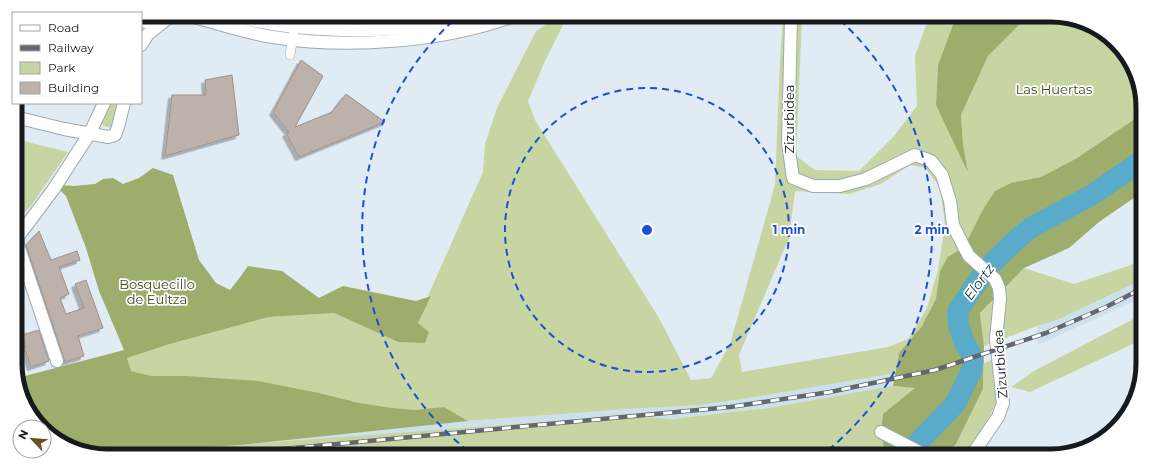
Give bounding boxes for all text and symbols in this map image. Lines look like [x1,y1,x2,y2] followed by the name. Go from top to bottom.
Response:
[12,12,142,104] legend
[48,20,79,35] text: Road
[48,40,94,55] text: Railway
[48,60,76,75] text: Park
[48,80,99,95] text: Building
[1016,81,1092,97] park label: Las Huertas
[781,85,797,153] street label: Zizurbidea
[773,222,805,237] text: 1 min
[915,222,949,237] text: 2 min
[640,223,654,237] centre of rings
[960,260,999,304] water label: Elortz
[119,276,195,307] park label: Bosquecillo de Eultza
[990,329,1010,399] street label: Zizurbidea
[12,419,52,459] north arrow
[15,428,31,442] text: N

